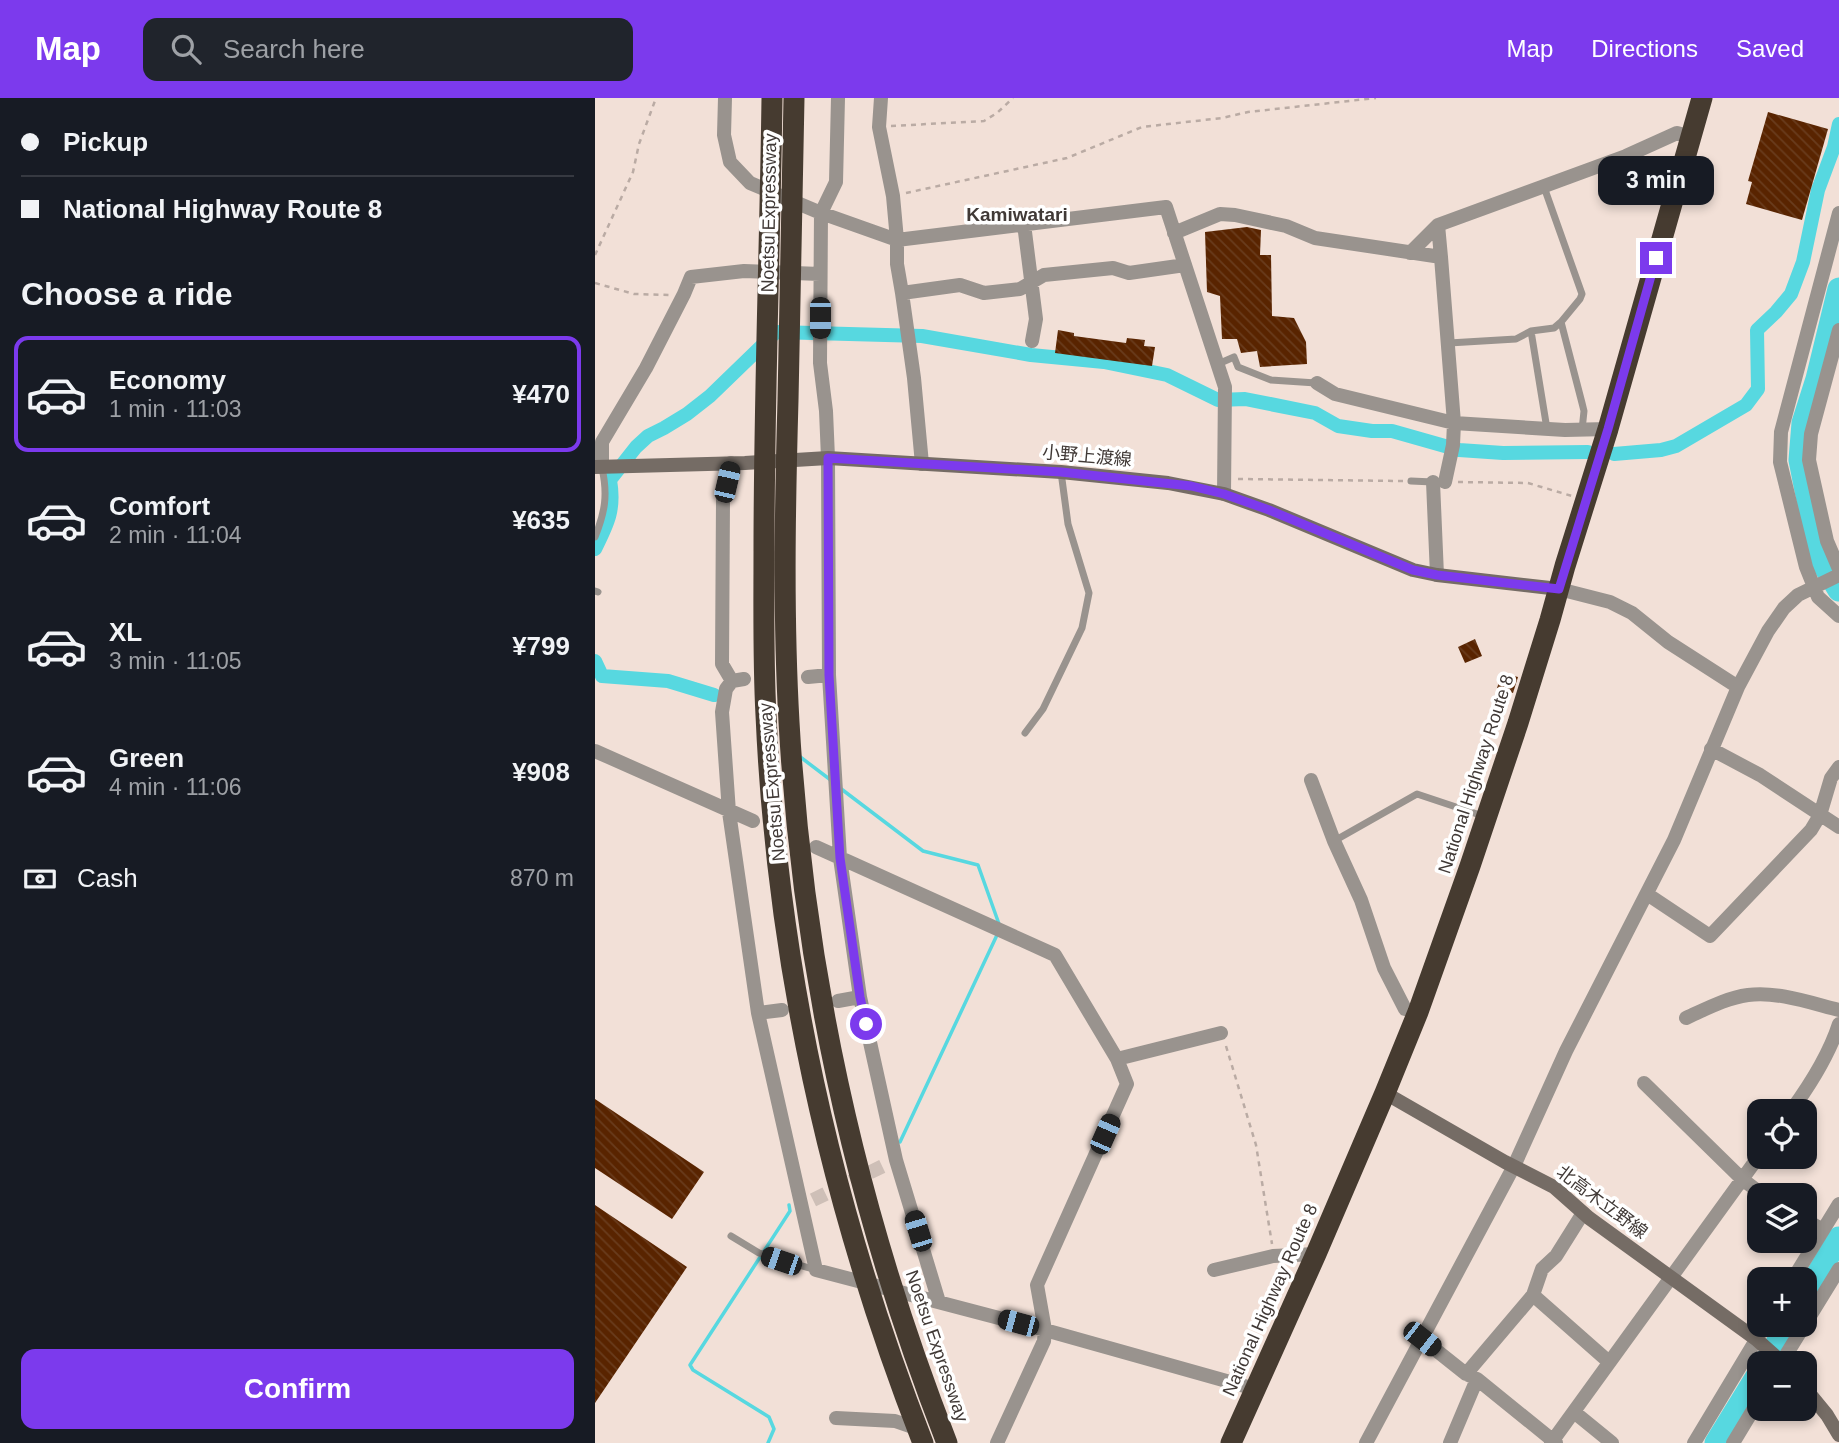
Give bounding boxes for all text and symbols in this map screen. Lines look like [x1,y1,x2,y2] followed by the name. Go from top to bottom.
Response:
[143,18,633,81] search box
[35,30,101,67] text: Map
[167,30,205,68] icon: search
[223,34,365,64] text: Search here
[1507,35,1553,62] text: Map
[1591,35,1698,62] text: Directions
[1736,35,1804,62] text: Saved
[63,127,148,157] text: Pickup
[758,133,780,293] street label: Noetsu Expressway
[1598,156,1714,206] callout: 3 min
[1626,167,1686,193] text: 3 min
[63,194,382,224] text: National Highway Route 8
[966,204,1068,225] district label: Kamiwatari
[1640,242,1672,274] route end
[21,276,233,312] text: Choose a ride
[810,297,831,339] car
[25,363,88,426] icon: car
[109,365,226,395] text: Economy
[512,379,570,409] text: ¥470
[109,396,242,422] text: 1 min · 11:03
[1041,442,1133,470] street label: 小野上渡線
[713,459,742,505] car
[25,489,88,552] icon: car
[109,491,210,521] text: Comfort
[512,505,570,535] text: ¥635
[109,522,242,548] text: 2 min · 11:04
[25,615,88,678] icon: car
[109,617,142,647] text: XL
[512,631,570,661] text: ¥799
[109,648,242,674] text: 3 min · 11:05
[1434,672,1518,876] street label: National Highway Route 8
[755,702,789,862] street label: Noetsu Expressway
[25,741,88,804] icon: car
[109,743,184,773] text: Green
[512,757,570,787] text: ¥908
[109,774,242,800] text: 4 min · 11:06
[21,860,59,898] icon: cash
[77,863,138,893] text: Cash
[510,865,574,891] text: 870 m
[850,1008,882,1040] route start
[1747,1099,1817,1421] map controls
[1747,1099,1817,1169] button: locate
[1087,1111,1124,1157] car
[1553,1162,1651,1242] street label: 北高木立野線
[1747,1183,1817,1253] button: layers
[1219,1201,1321,1399] street label: National Highway Route 8
[902,1208,935,1254] car
[758,1244,805,1278] car
[1747,1267,1817,1337] button: +
[902,1268,972,1424] street label: Noetsu Expressway
[995,1307,1042,1339] car
[1399,1318,1446,1360] car
[21,1349,574,1429] button: Confirm
[1747,1351,1817,1421] button: −

